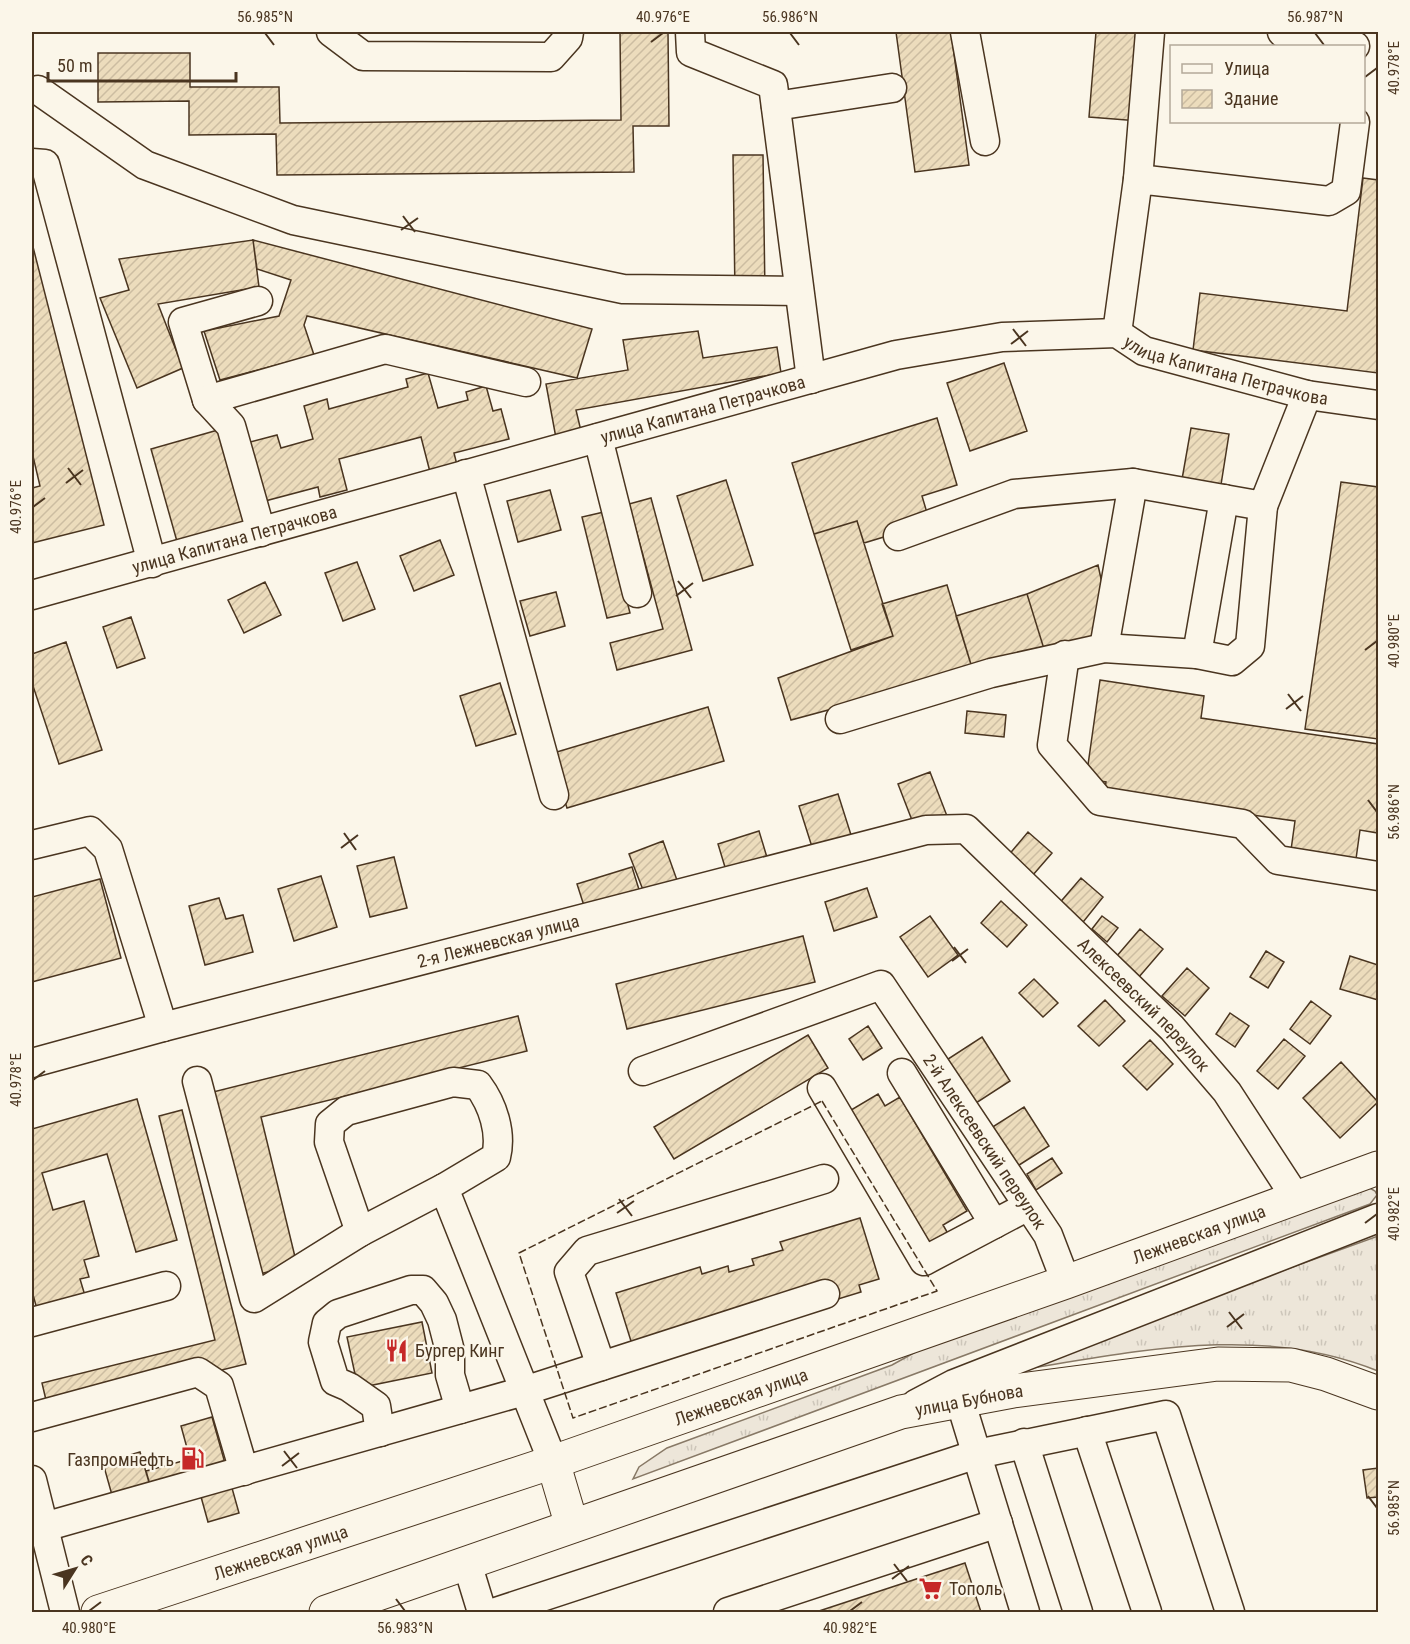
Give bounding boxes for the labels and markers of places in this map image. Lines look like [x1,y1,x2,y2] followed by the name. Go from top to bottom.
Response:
[384,1337,410,1363] restaurant icon: Бургер Кинг
[415,1340,504,1361] place label: Бургер Кинг
[179,1446,205,1472] fuel station icon: Газпромнефть
[67,1449,174,1470] place label: Газпромнефть
[918,1575,944,1601] supermarket icon: Тополь
[949,1578,1002,1599] place label: Тополь

